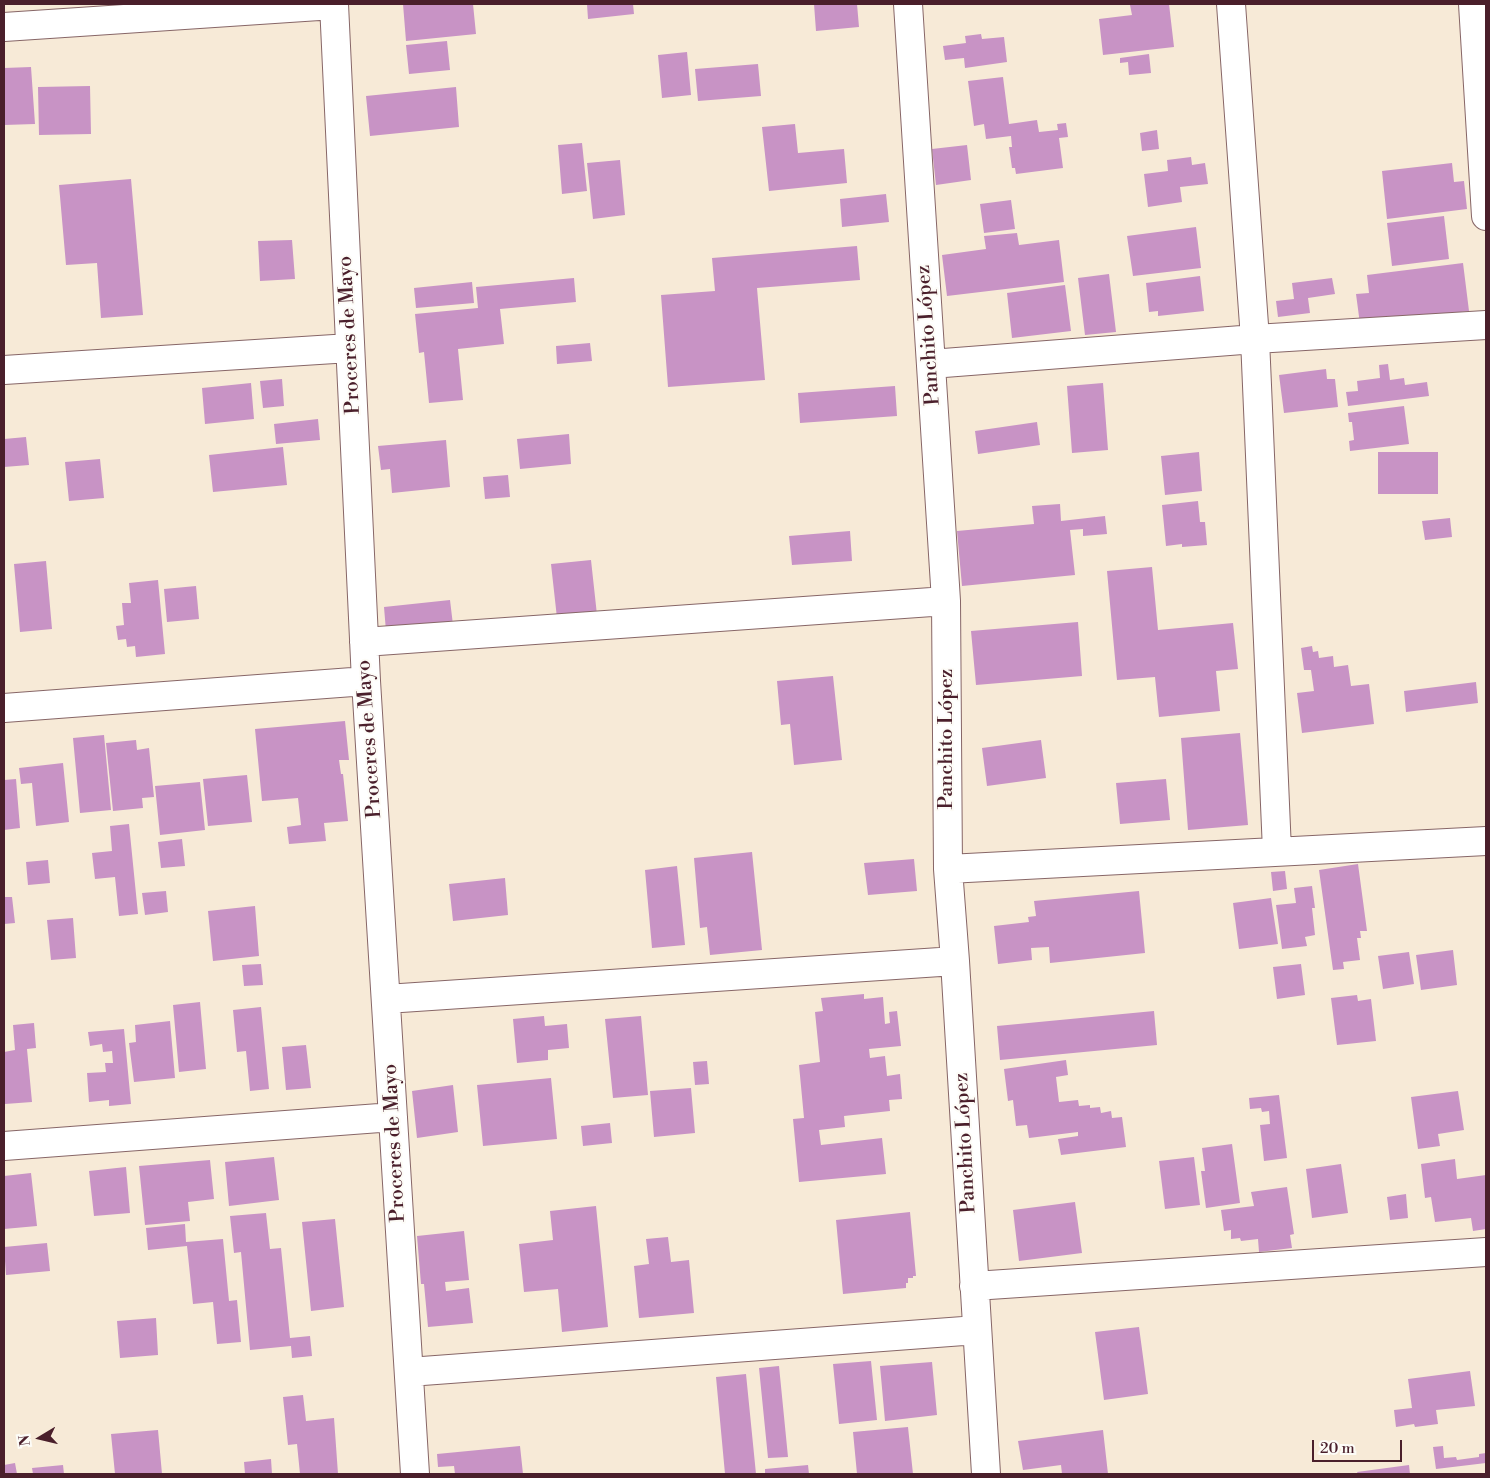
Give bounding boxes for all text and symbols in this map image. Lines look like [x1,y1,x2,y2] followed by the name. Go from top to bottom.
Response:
[334,255,366,415] street label: Proceres de Mayo
[912,264,946,406] street label: Panchito López
[352,659,388,819] street label: Proceres de Mayo
[935,669,959,809] street label: Panchito López
[379,1063,411,1223] street label: Proceres de Mayo
[950,1072,982,1214] street label: Panchito López
[15,1413,65,1463] north arrow
[1315,1430,1405,1462] scale bar
[15,1433,35,1447] text: N
[1320,1439,1355,1458] text: 20 m

